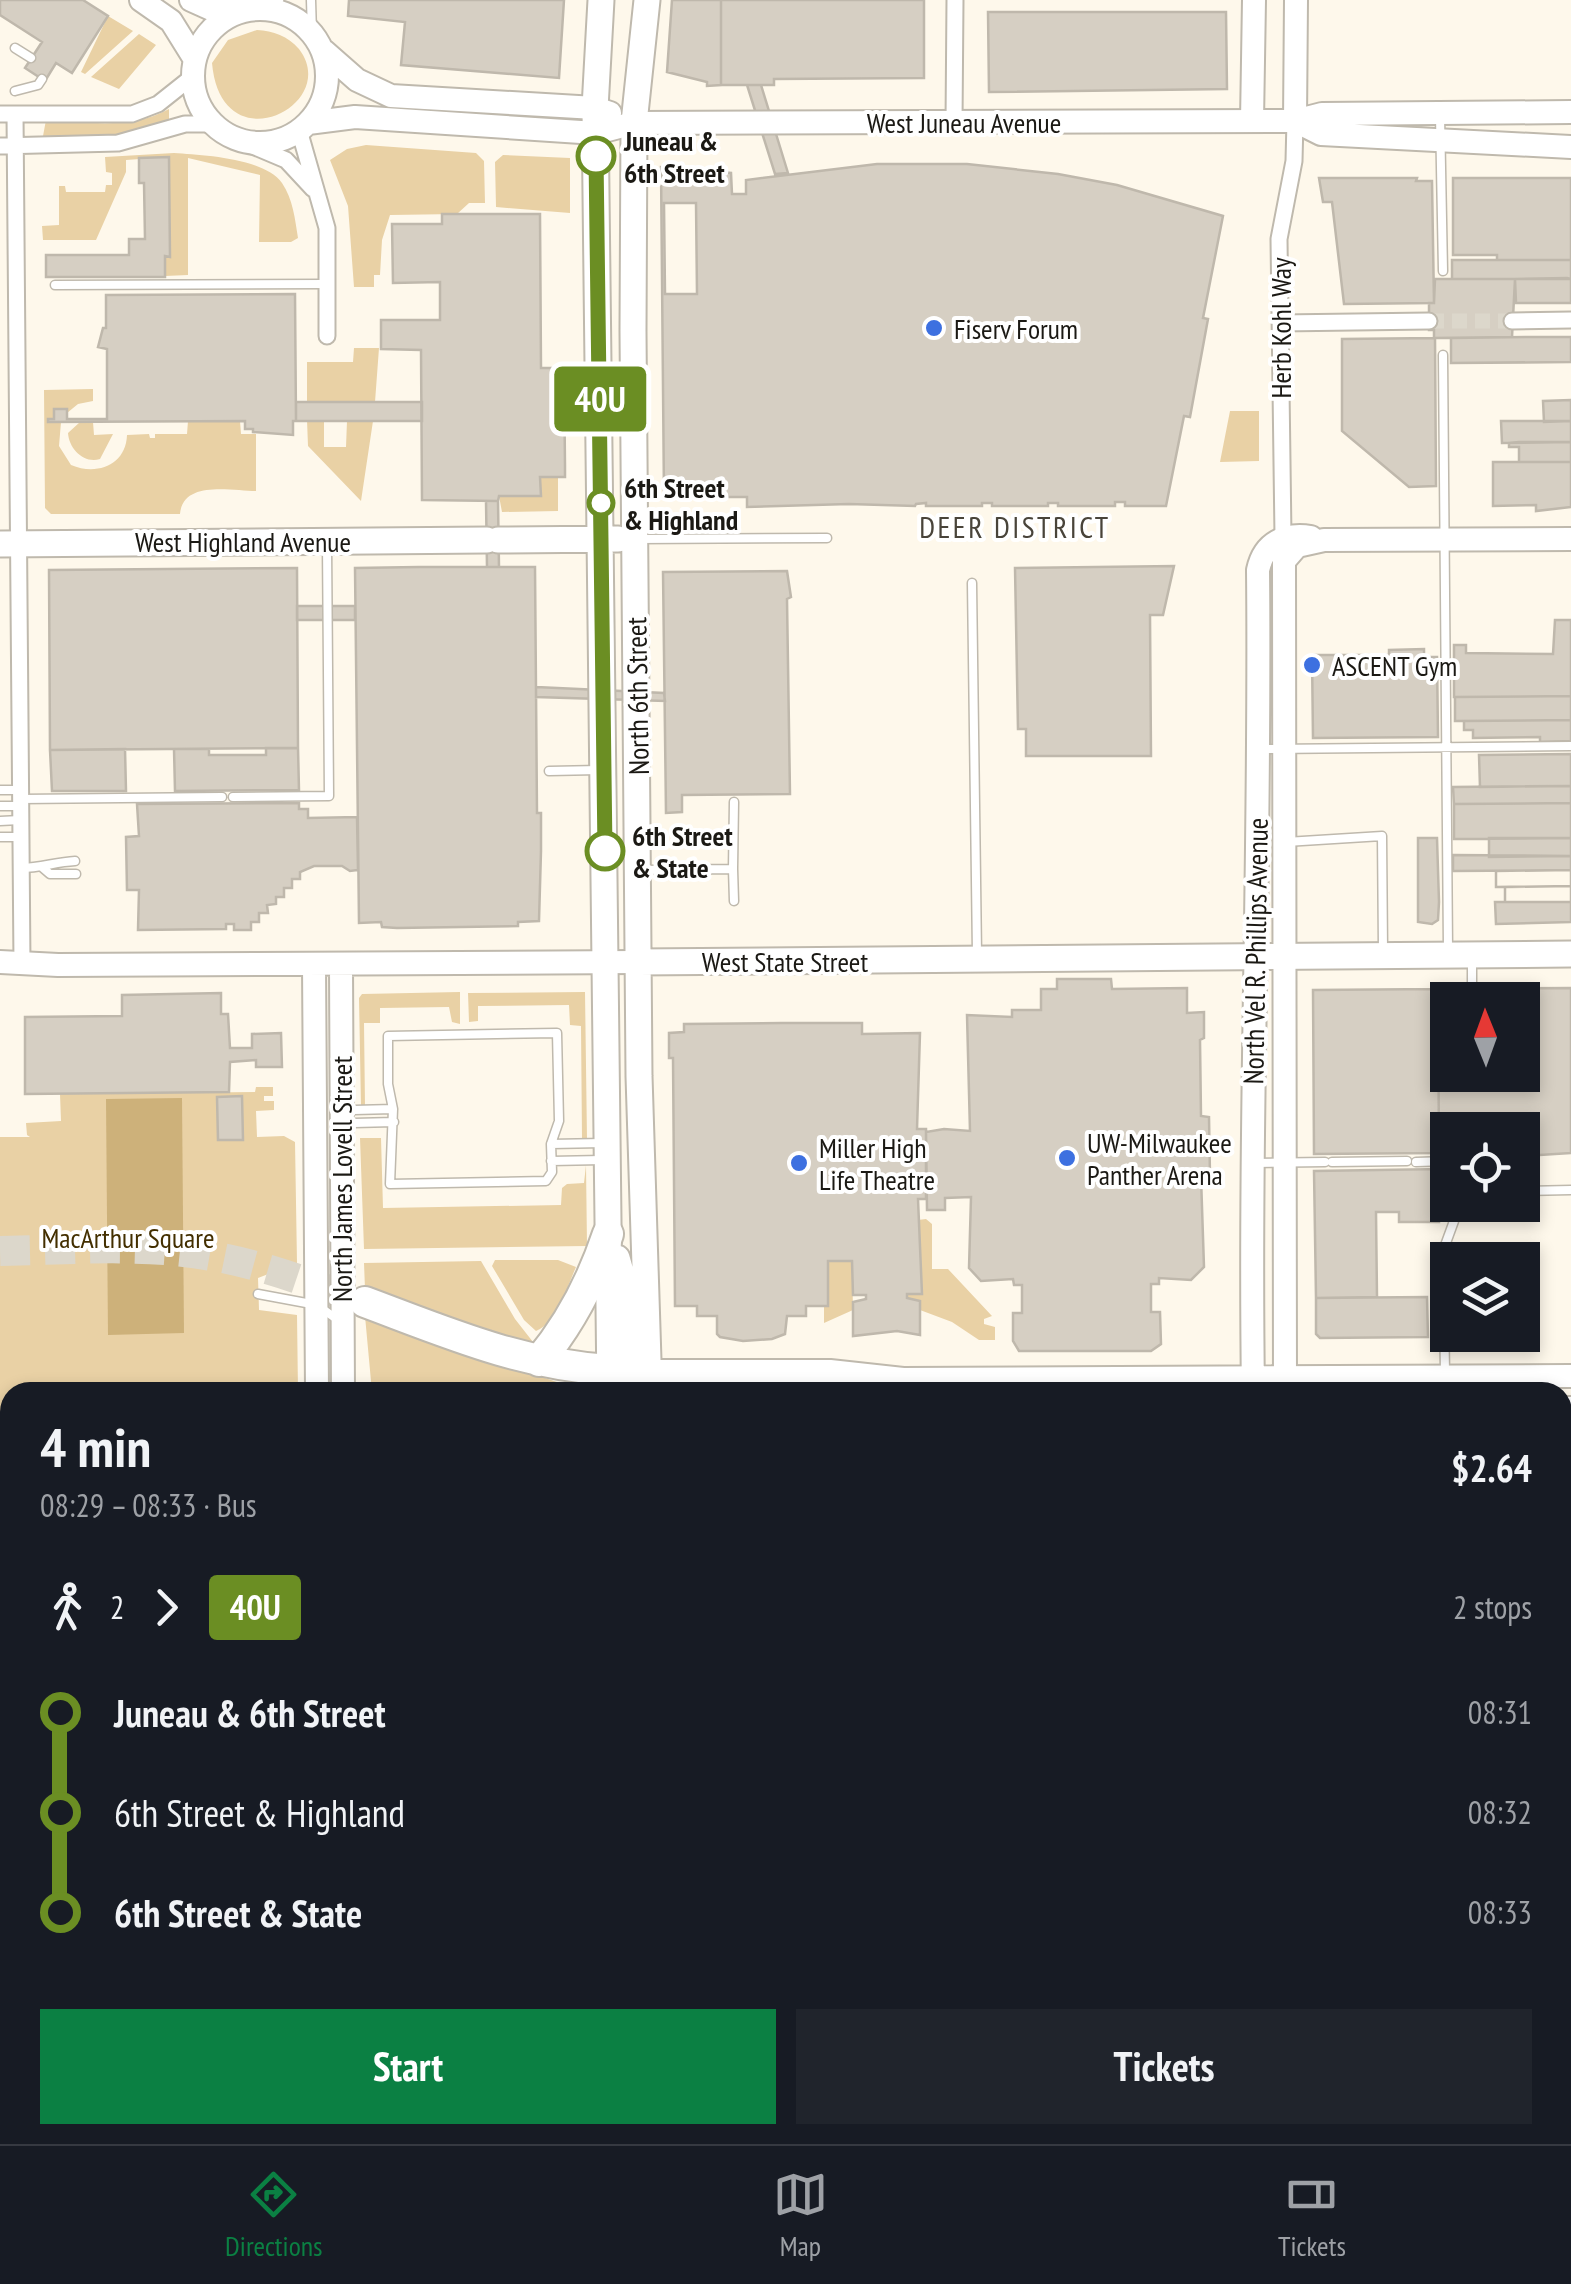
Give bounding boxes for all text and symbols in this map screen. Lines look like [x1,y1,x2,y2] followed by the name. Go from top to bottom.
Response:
[867,104,1061,141] street label: West Juneau Avenue
[623,122,725,191] place label: Juneau & 6th Street
[577,137,615,175] marker: Juneau & 6th Street
[1262,257,1299,399] street label: Herb Kohl Way
[954,310,1078,347] place label: Fiserv Forum
[923,317,945,339] marker: Fiserv Forum
[542,366,658,432] line badge: 40U
[574,376,626,422] text: 40U
[624,469,738,538] place label: 6th Street & Highland
[588,490,614,516] marker: 6th Street & Highland
[919,507,1111,546] district label: DEER DISTRICT
[135,523,351,560] street label: West Highland Avenue
[617,616,657,775] street label: North 6th Street
[1332,647,1457,684] place label: ASCENT Gym
[1301,654,1323,676] marker: ASCENT Gym
[632,817,733,886] place label: 6th Street & State
[1234,817,1276,1085] street label: North Vel R. Phillips Avenue
[586,832,624,870] marker: 6th Street & State
[702,943,868,980] street label: West State Street
[1430,982,1540,1092] north arrow
[1430,982,1540,1352] map controls
[323,1056,360,1302] street label: North James Lovell Street
[1430,1112,1540,1222] button: locate
[1087,1124,1232,1193] place label: UW-Milwaukee Panther Arena
[819,1129,935,1198] place label: Miller High Life Theatre
[1056,1147,1078,1169] marker: UW-Milwaukee Panther Arena
[788,1152,810,1174] marker: Miller High Life Theatre
[41,1219,215,1256] park label: MacArthur Square
[1430,1242,1540,1352] button: layers
[40,1411,151,1482] text: 4 min
[1451,1443,1532,1492] text: $2.64
[40,1484,257,1526] text: 08:29 – 08:33 · Bus
[40,1580,95,1635] icon: walk
[139,1580,194,1635] icon: forward
[229,1584,281,1630] text: 40U
[110,1586,124,1628] text: 2
[1453,1586,1532,1628] text: 2 stops
[114,1688,386,1737] text: Juneau & 6th Street
[1468,1691,1532,1733] text: 08:31
[114,1788,405,1837] text: 6th Street & Highland
[1468,1791,1532,1833] text: 08:32
[114,1888,362,1937] text: 6th Street & State
[1468,1891,1532,1933] text: 08:33
[40,2009,776,2124] button: Start
[796,2009,1532,2124] button: Tickets
[225,2167,323,2264] tab: Directions
[773,2167,828,2264] tab: Map
[1278,2167,1346,2264] tab: Tickets

